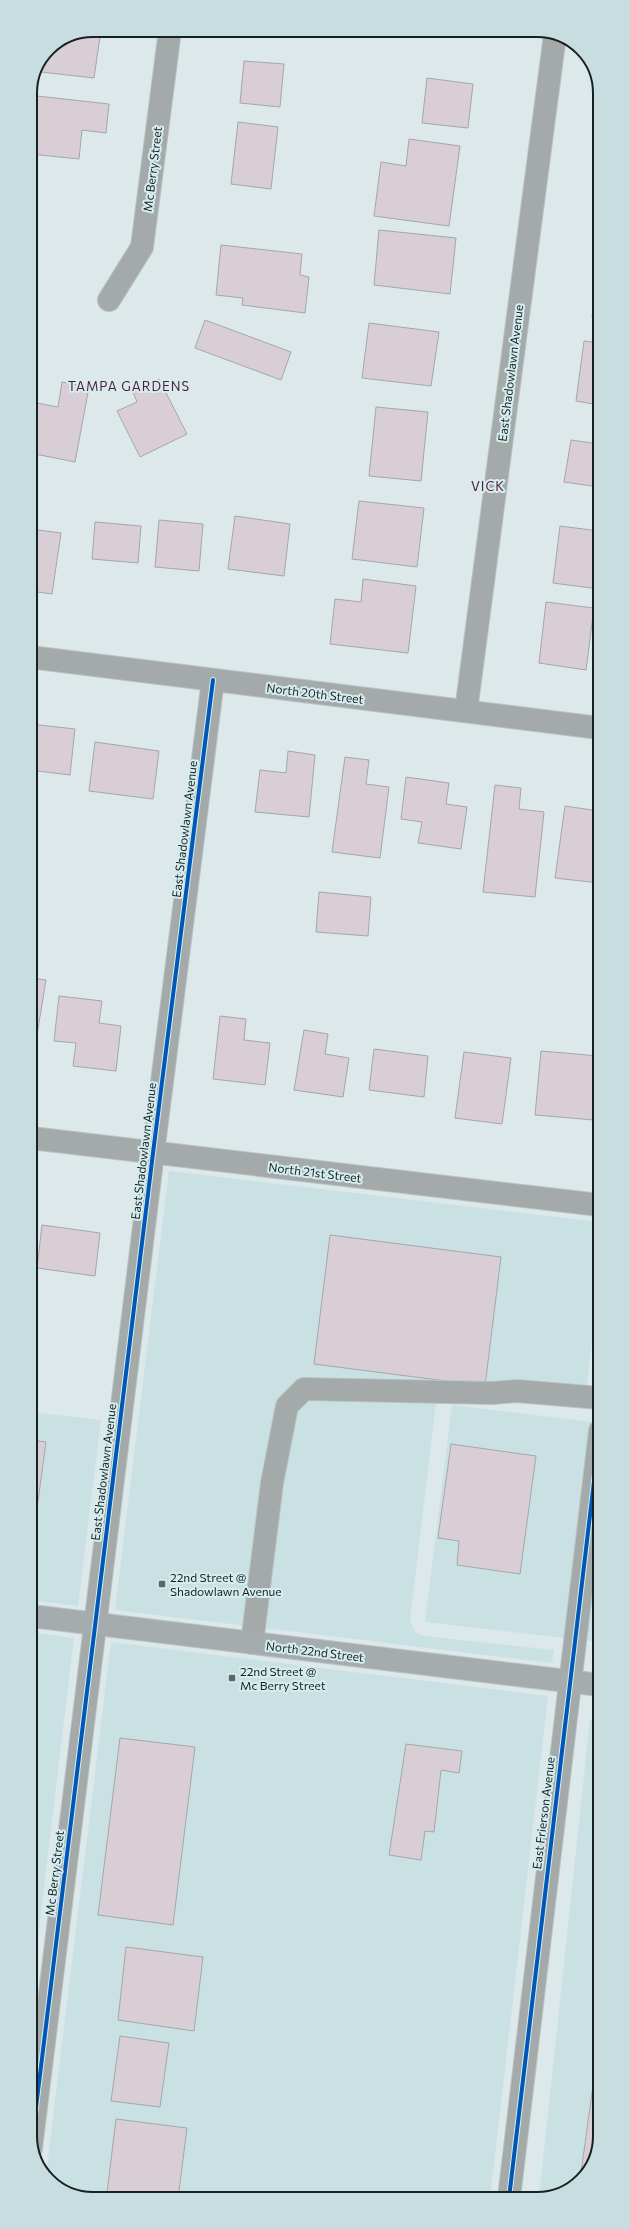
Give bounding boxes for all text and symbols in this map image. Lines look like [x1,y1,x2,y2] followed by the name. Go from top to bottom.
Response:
[140,125,164,212] street label: Mc Berry Street
[495,304,525,442] street label: East Shadowlawn Avenue
[68,378,190,394] district label: TAMPA GARDENS
[471,478,505,494] district label: VICK
[266,680,364,706] street label: North 20th Street
[169,760,199,898] street label: East Shadowlawn Avenue
[128,1082,158,1220] street label: East Shadowlawn Avenue
[268,1159,362,1185] street label: North 21st Street
[88,1403,118,1541] street label: East Shadowlawn Avenue
[170,1570,282,1598] place label: 22nd Street @ Shadowlawn Avenue
[157,1579,167,1589] marker: 22nd Street @ Shadowlawn Avenue
[265,1638,365,1664] street label: North 22nd Street
[240,1664,326,1692] place label: 22nd Street @ Mc Berry Street
[227,1673,237,1683] marker: 22nd Street @ Mc Berry Street
[529,1756,557,1870] street label: East Frierson Avenue
[42,1829,66,1916] street label: Mc Berry Street

